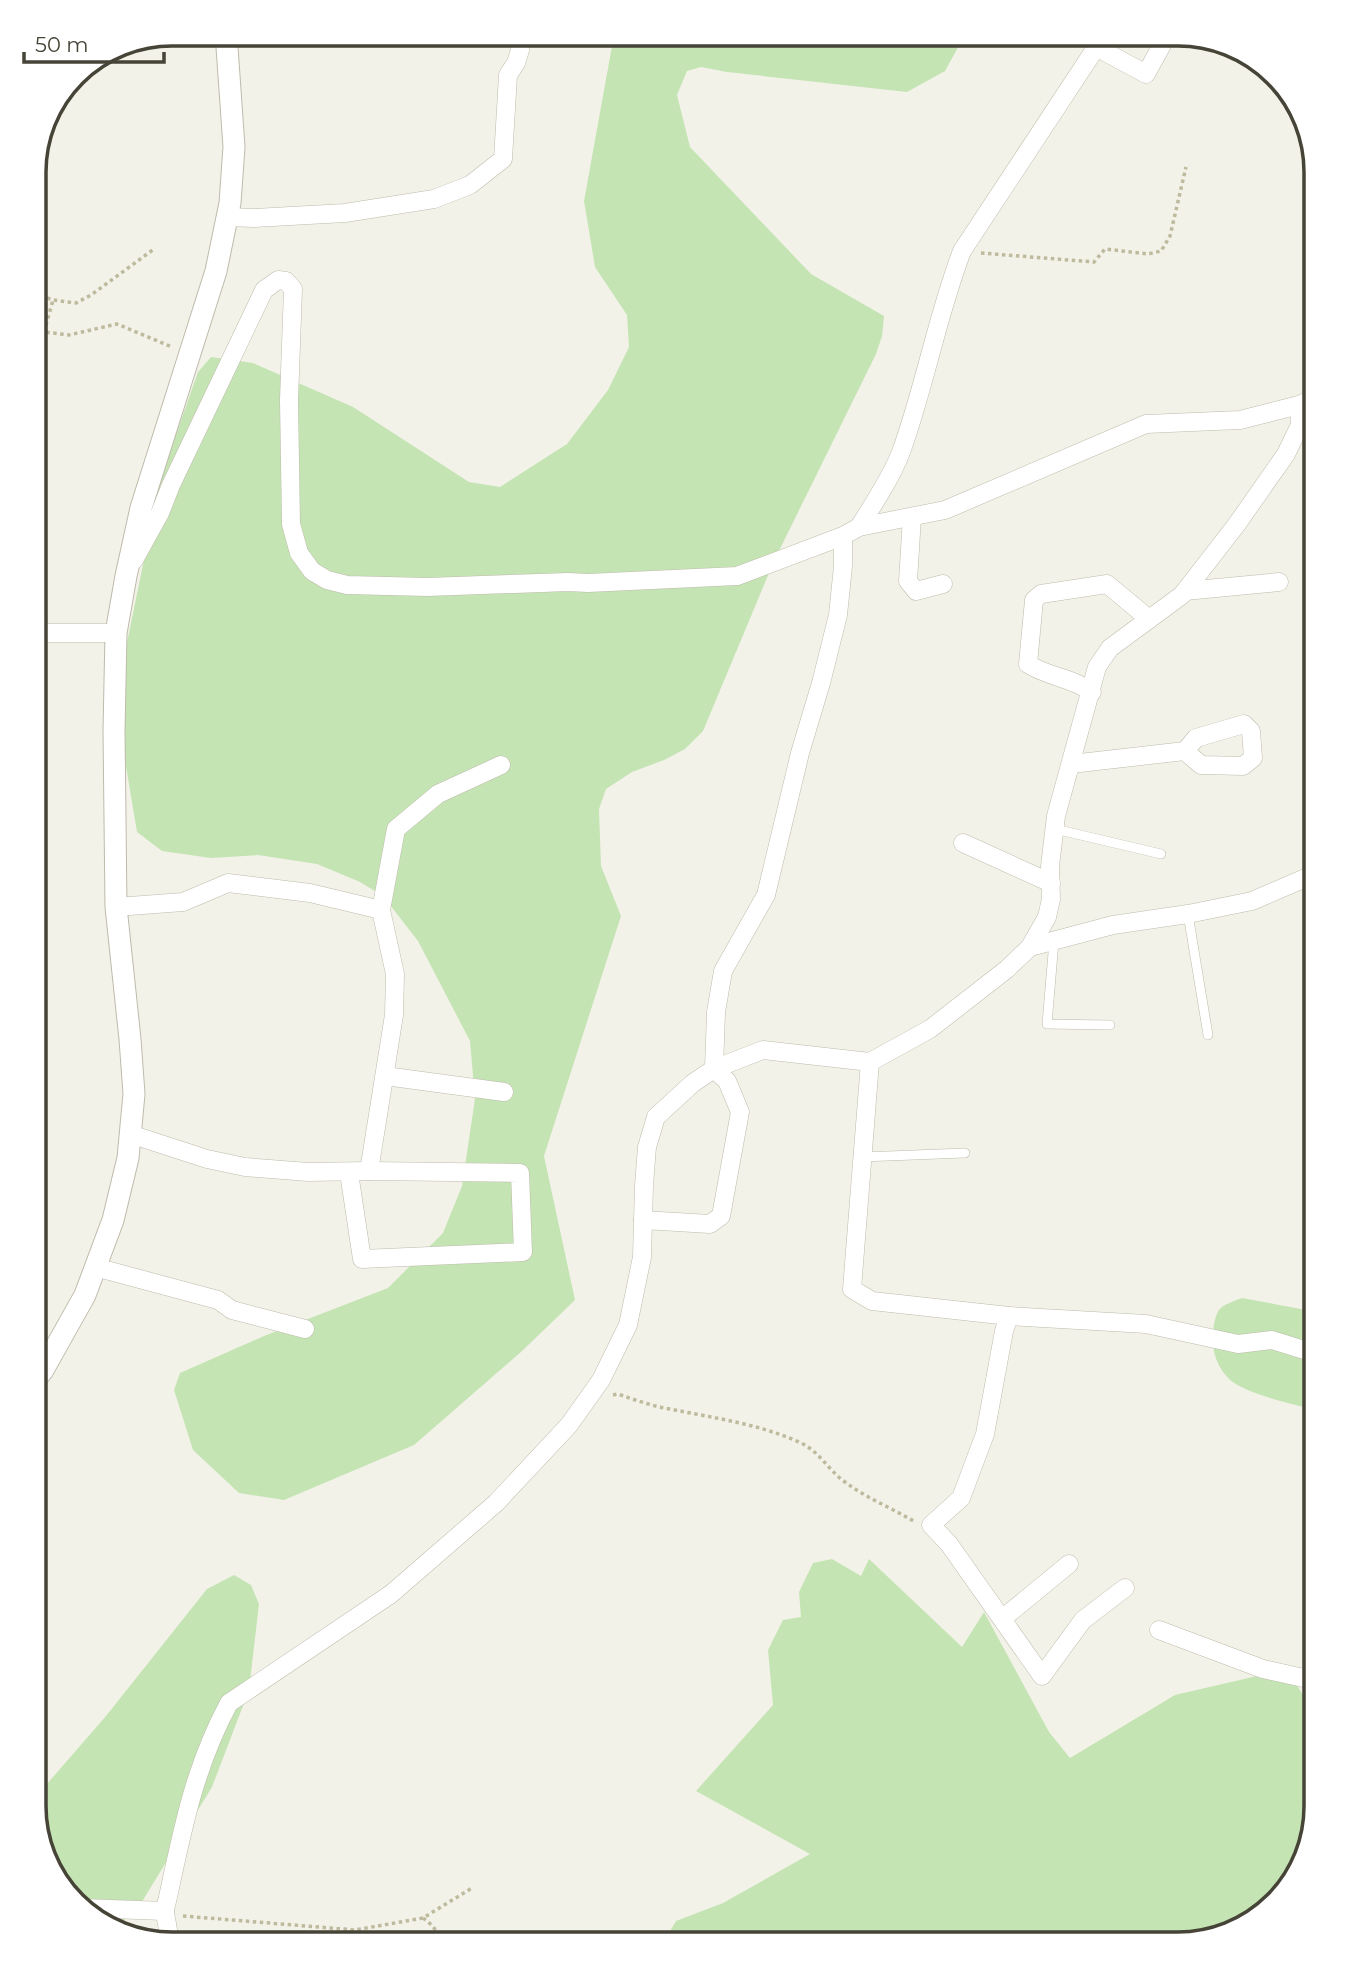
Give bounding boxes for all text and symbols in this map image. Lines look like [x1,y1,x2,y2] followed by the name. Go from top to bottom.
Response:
[24,21,164,65] scale bar
[35,32,89,57] text: 50 m

